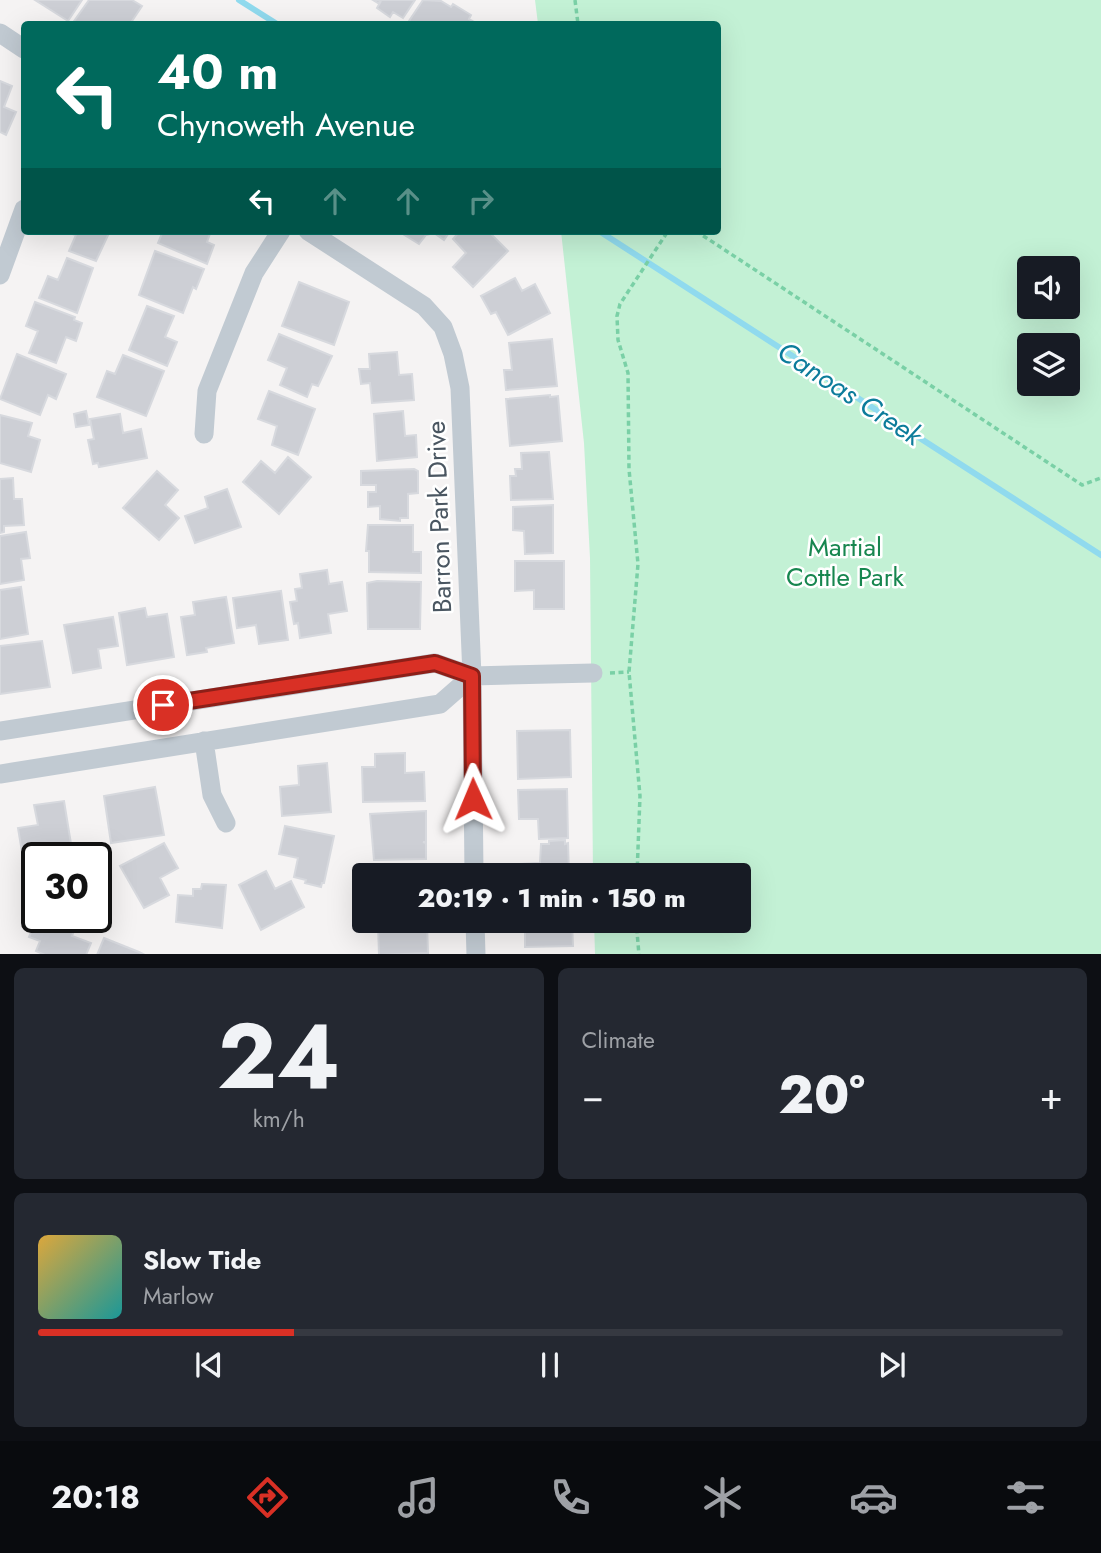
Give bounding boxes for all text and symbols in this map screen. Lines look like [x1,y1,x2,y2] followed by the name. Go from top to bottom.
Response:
[157,37,279,107] text: 40 m
[42,49,133,140] icon: left
[157,102,415,148] text: Chynoweth Avenue
[243,182,281,220] icon: left
[316,182,354,220] icon: ahead
[389,182,427,220] icon: ahead
[462,182,500,220] icon: right
[1017,256,1080,396] map controls
[1017,256,1080,319] button: sound
[769,331,931,456] water label: Canoas Creek
[1017,333,1080,396] button: layers
[417,420,461,614] street label: Barron Park Drive
[786,528,905,596] park label: Martial Cottle Park
[133,675,193,735] pin
[144,686,182,724] icon: arrive
[436,762,510,836] position arrow
[21,842,112,933] speed limit sign: 30
[417,879,686,917] text: 20:19 · 1 min · 150 m
[217,991,340,1122] text: 24
[582,1023,655,1057] text: Climate
[778,1057,865,1133] text: 20°
[582,1068,604,1123] text: −
[1040,1068,1063,1123] text: +
[253,1102,305,1136] text: km/h
[143,1241,262,1279] text: Slow Tide
[143,1279,214,1313] text: Marlow
[190,1346,228,1384] icon: previous
[531,1346,569,1384] icon: pause
[873,1346,911,1384] icon: next
[243,1473,292,1522] icon: directions
[394,1473,443,1522] icon: music
[546,1473,595,1522] icon: phone
[698,1473,747,1522] icon: climate
[849,1473,898,1522] icon: car
[1001,1473,1050,1522] icon: filters
[51,1474,140,1520] text: 20:18

